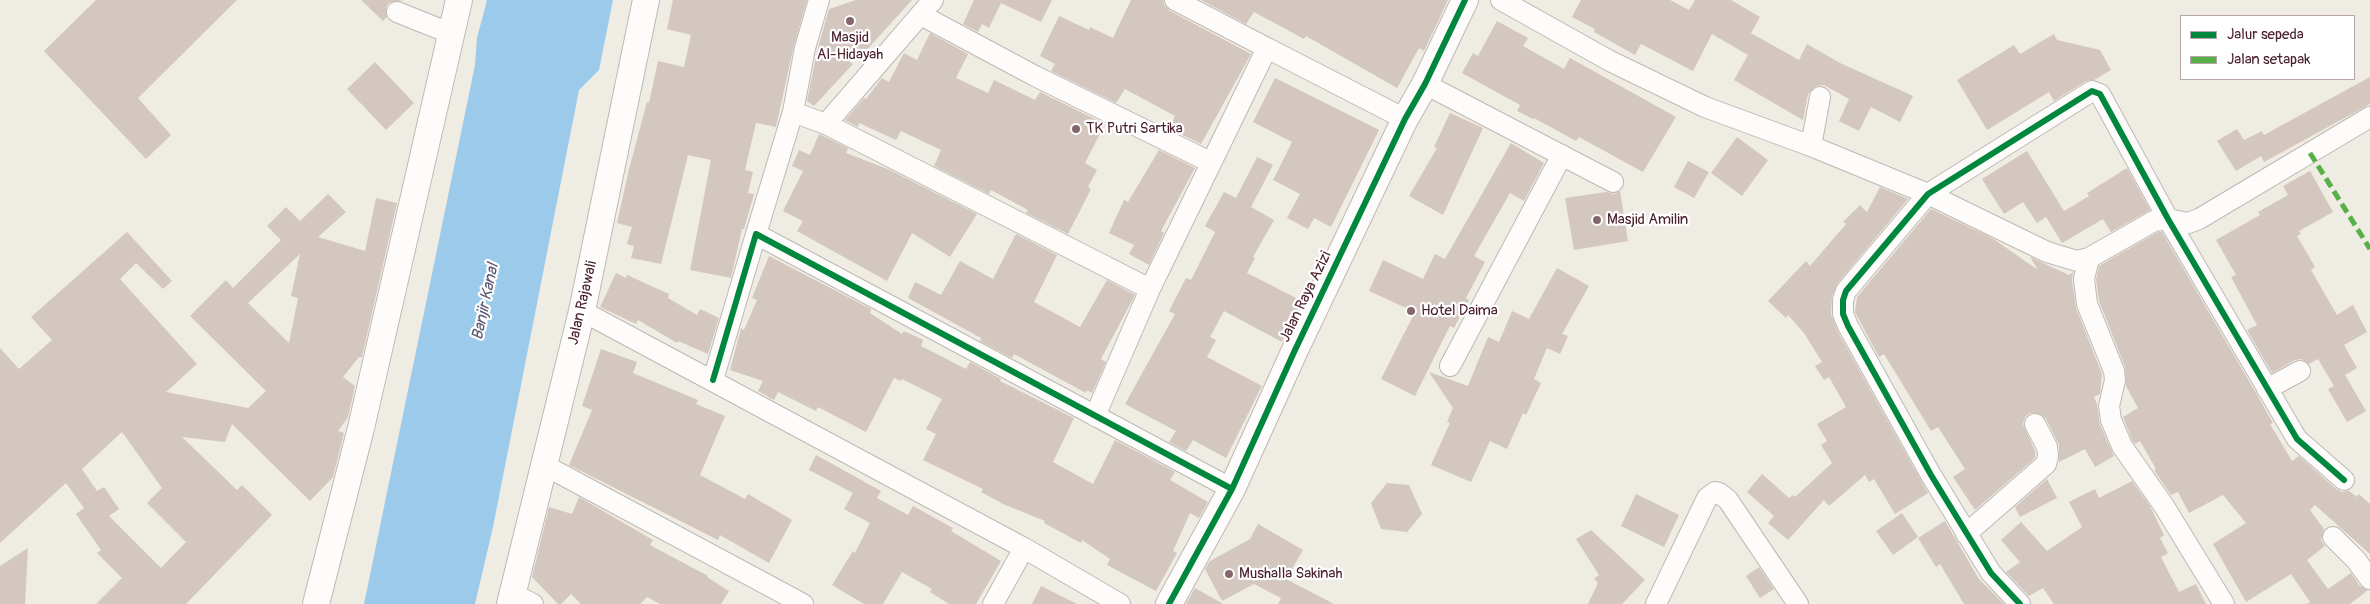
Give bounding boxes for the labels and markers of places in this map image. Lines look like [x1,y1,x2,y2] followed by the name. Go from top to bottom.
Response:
[844,15,856,27] marker: Masjid Al-Hidayah
[817,29,883,64] place label: Masjid Al-Hidayah
[1086,120,1183,138] place label: TK Putri Sartika
[1070,123,1082,135] marker: TK Putri Sartika
[1607,211,1688,229] place label: Masjid Amilin
[1591,214,1603,226] marker: Masjid Amilin
[1421,302,1498,320] place label: Hotel Daima
[1405,305,1417,317] marker: Hotel Daima
[1239,565,1342,583] place label: Mushalla Sakinah
[1223,568,1235,580] marker: Mushalla Sakinah

